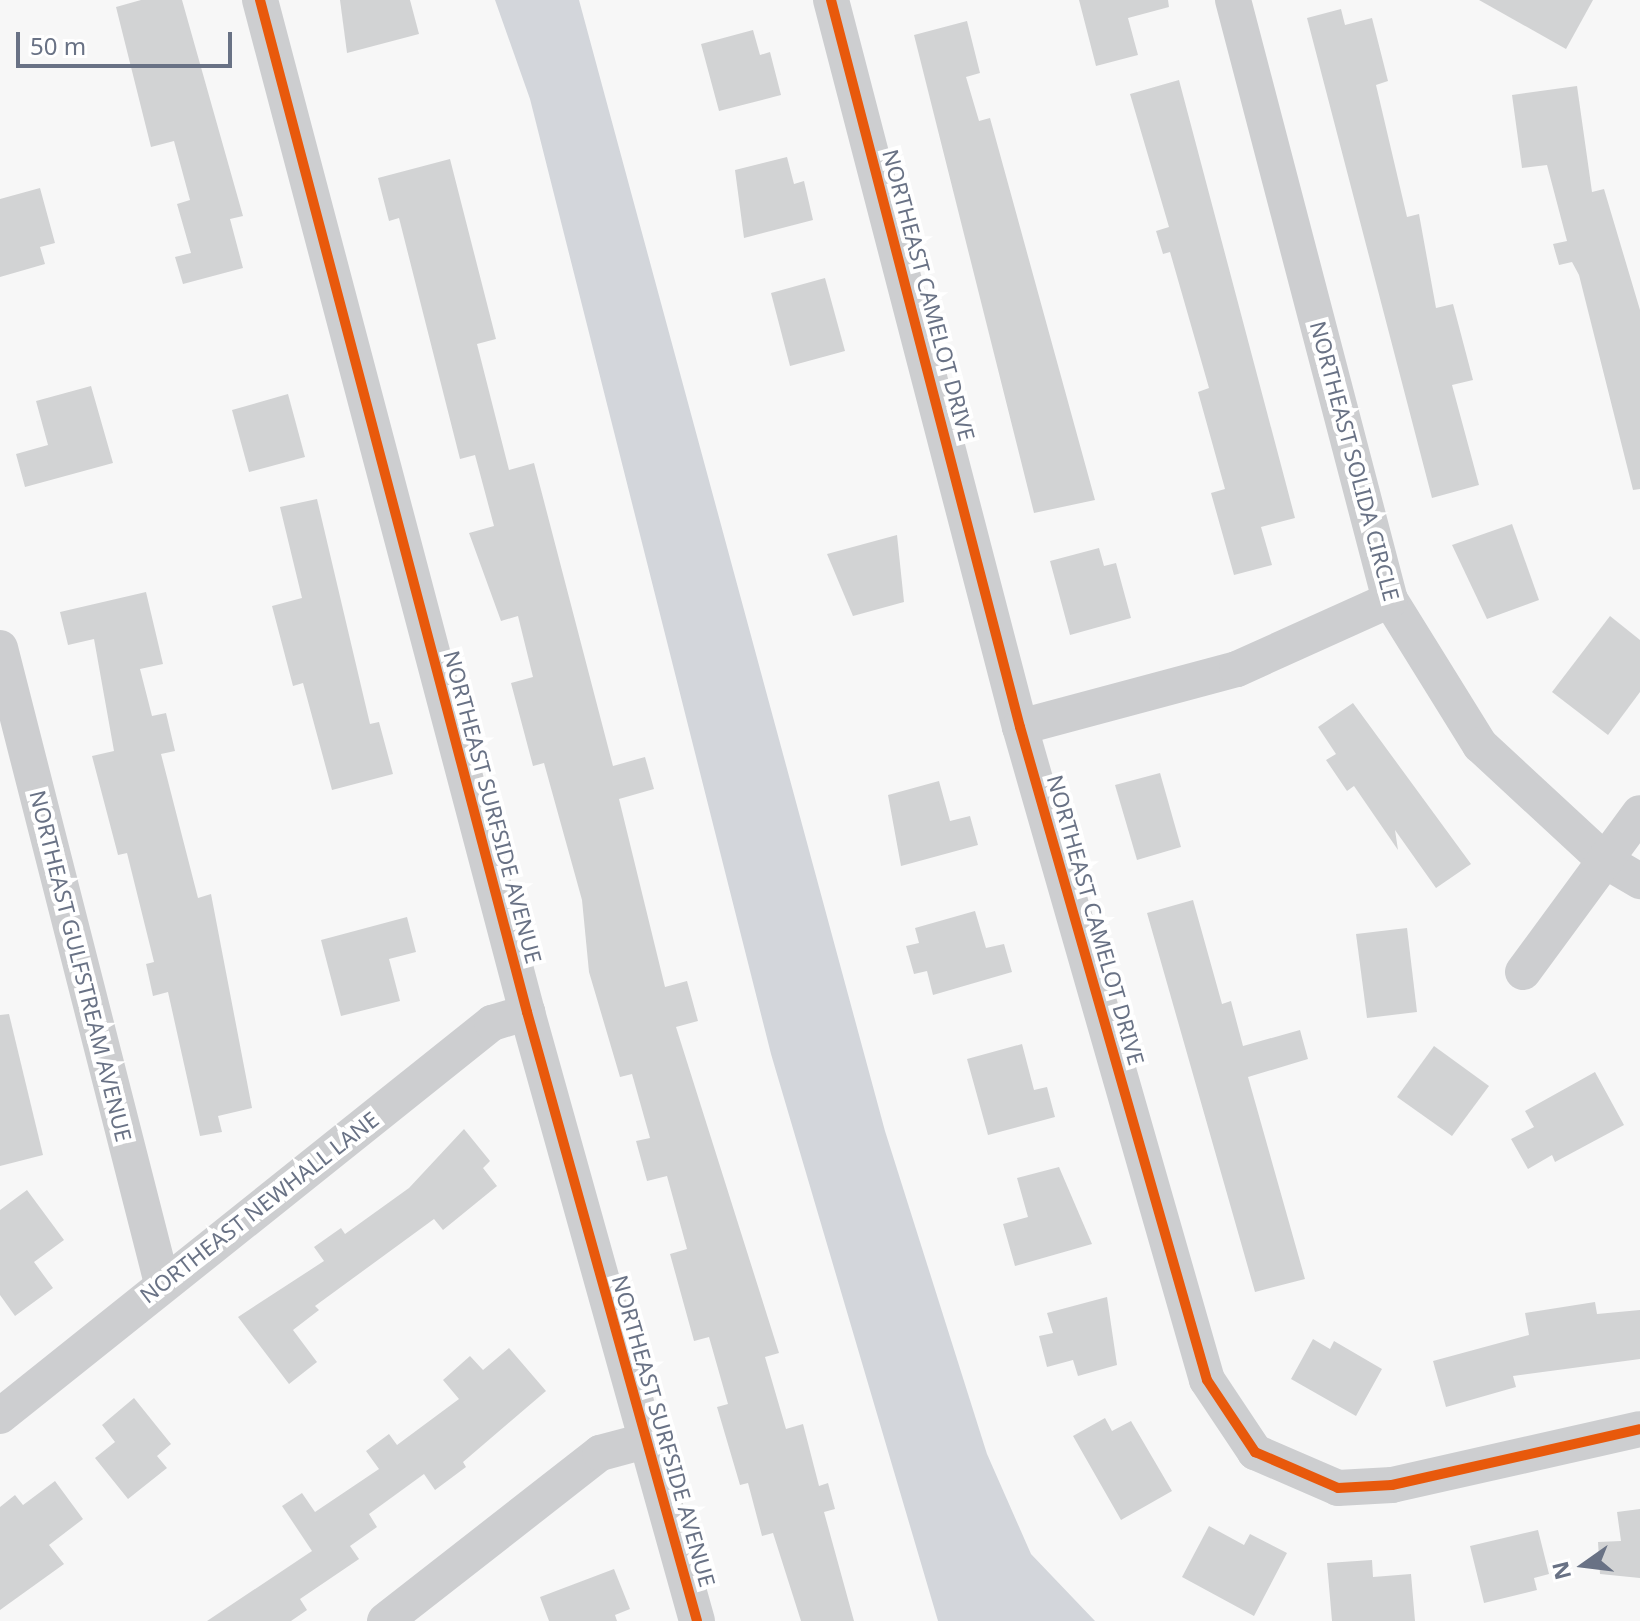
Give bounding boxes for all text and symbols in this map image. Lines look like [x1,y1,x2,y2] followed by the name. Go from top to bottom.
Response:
[20,16,236,66] scale bar
[30,29,86,62] text: 50 m
[877,146,981,444] street label: NORTHEAST CAMELOT DRIVE
[1305,318,1405,604] street label: NORTHEAST SOLIDA CIRCLE
[438,648,548,966] street label: NORTHEAST SURFSIDE AVENUE
[1042,772,1150,1068] street label: NORTHEAST CAMELOT DRIVE
[25,788,137,1144] street label: NORTHEAST GULFSTREAM AVENUE
[134,1106,384,1308] street label: NORTHEAST NEWHALL LANE
[607,1272,721,1590] street label: NORTHEAST SURFSIDE AVENUE
[1544,1525,1624,1605] north arrow
[1544,1559,1577,1583] text: N

